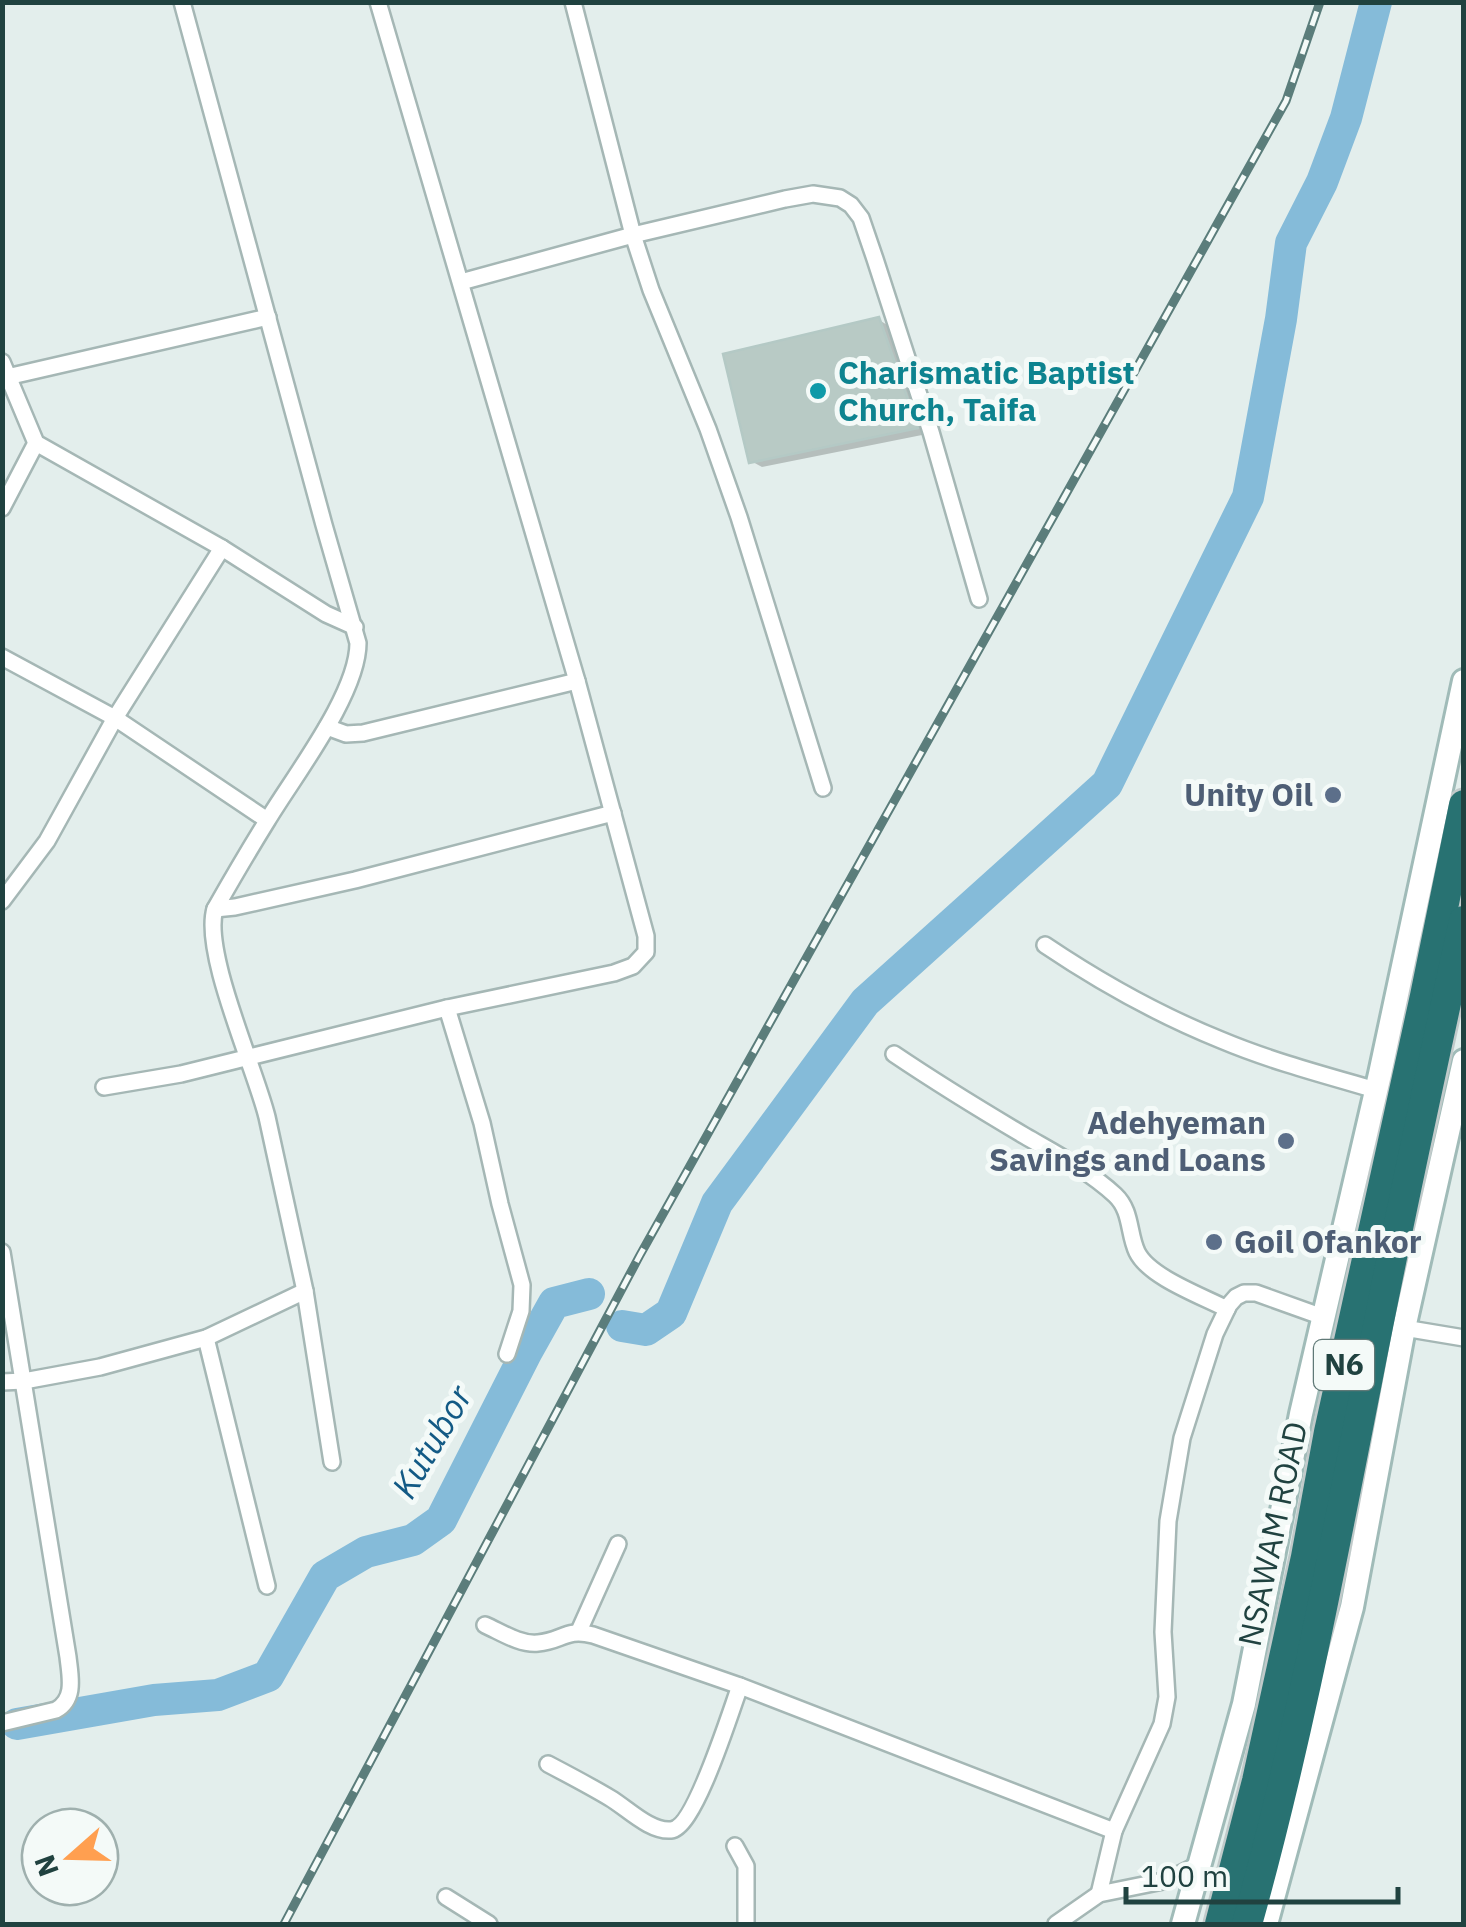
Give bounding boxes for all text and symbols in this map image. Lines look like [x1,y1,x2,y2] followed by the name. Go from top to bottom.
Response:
[838,351,1135,430] place label: Charismatic Baptist Church, Taifa
[807,380,829,402] marker: Charismatic Baptist Church, Taifa
[1184,773,1313,815] place label: Unity Oil
[1322,784,1344,806] marker: Unity Oil
[989,1101,1266,1180] place label: Adehyeman Savings and Loans
[1275,1130,1297,1152] marker: Adehyeman Savings and Loans
[1234,1220,1422,1262] place label: Goil Ofankor
[1203,1231,1225,1253] marker: Goil Ofankor
[1314,1340,1374,1390] road number: N6
[380,1376,482,1506] water label: Kutubor
[1228,1418,1316,1650] street label: NSAWAM ROAD
[20,1807,120,1907] north arrow
[1126,1842,1398,1904] scale bar
[25,1850,67,1882] text: N
[1141,1856,1228,1895] text: 100 m

